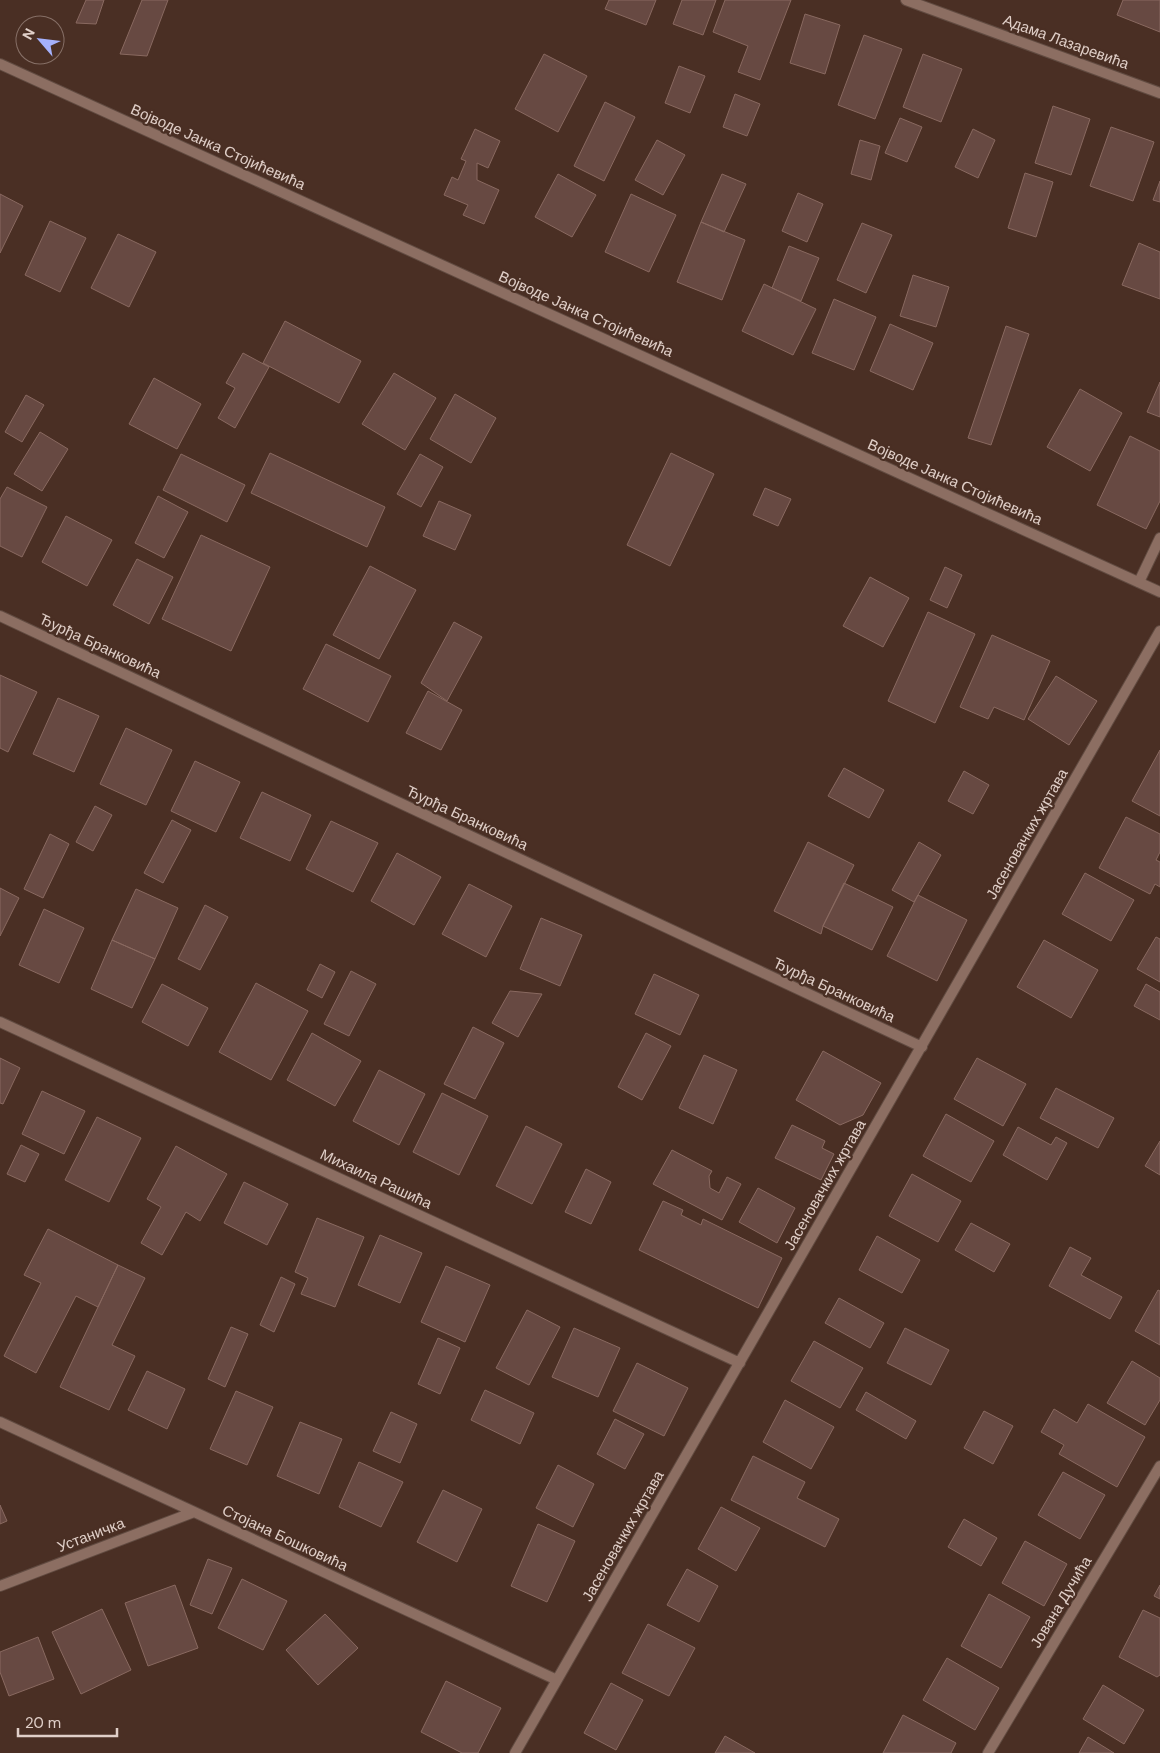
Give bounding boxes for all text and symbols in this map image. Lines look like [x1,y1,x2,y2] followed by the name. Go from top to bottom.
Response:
[1000,10,1132,74] street label: Адама Лазаревића
[15,15,65,65] north arrow
[18,25,39,43] text: N
[127,99,309,195] street label: Војводе Јанка Стојићевића
[495,266,677,362] street label: Војводе Јанка Стојићевића
[864,434,1046,530] street label: Војводе Јанка Стојићевића
[36,609,165,683] street label: Ђурђа Бранковића
[981,765,1073,903] street label: Јасеновачких жртава
[403,781,532,855] street label: Ђурђа Бранковића
[770,953,899,1027] street label: Ђурђа Бранковића
[779,1116,871,1254] street label: Јасеновачких жртава
[317,1144,436,1214] street label: Михаила Рашића
[577,1467,669,1605] street label: Јасеновачких жртава
[219,1500,352,1576] street label: Стојана Бошковића
[54,1513,128,1557] street label: Устаничка
[1026,1552,1097,1651] street label: Јована Дучића
[18,1706,116,1738] scale bar
[25,1713,61,1733] text: 20 m

